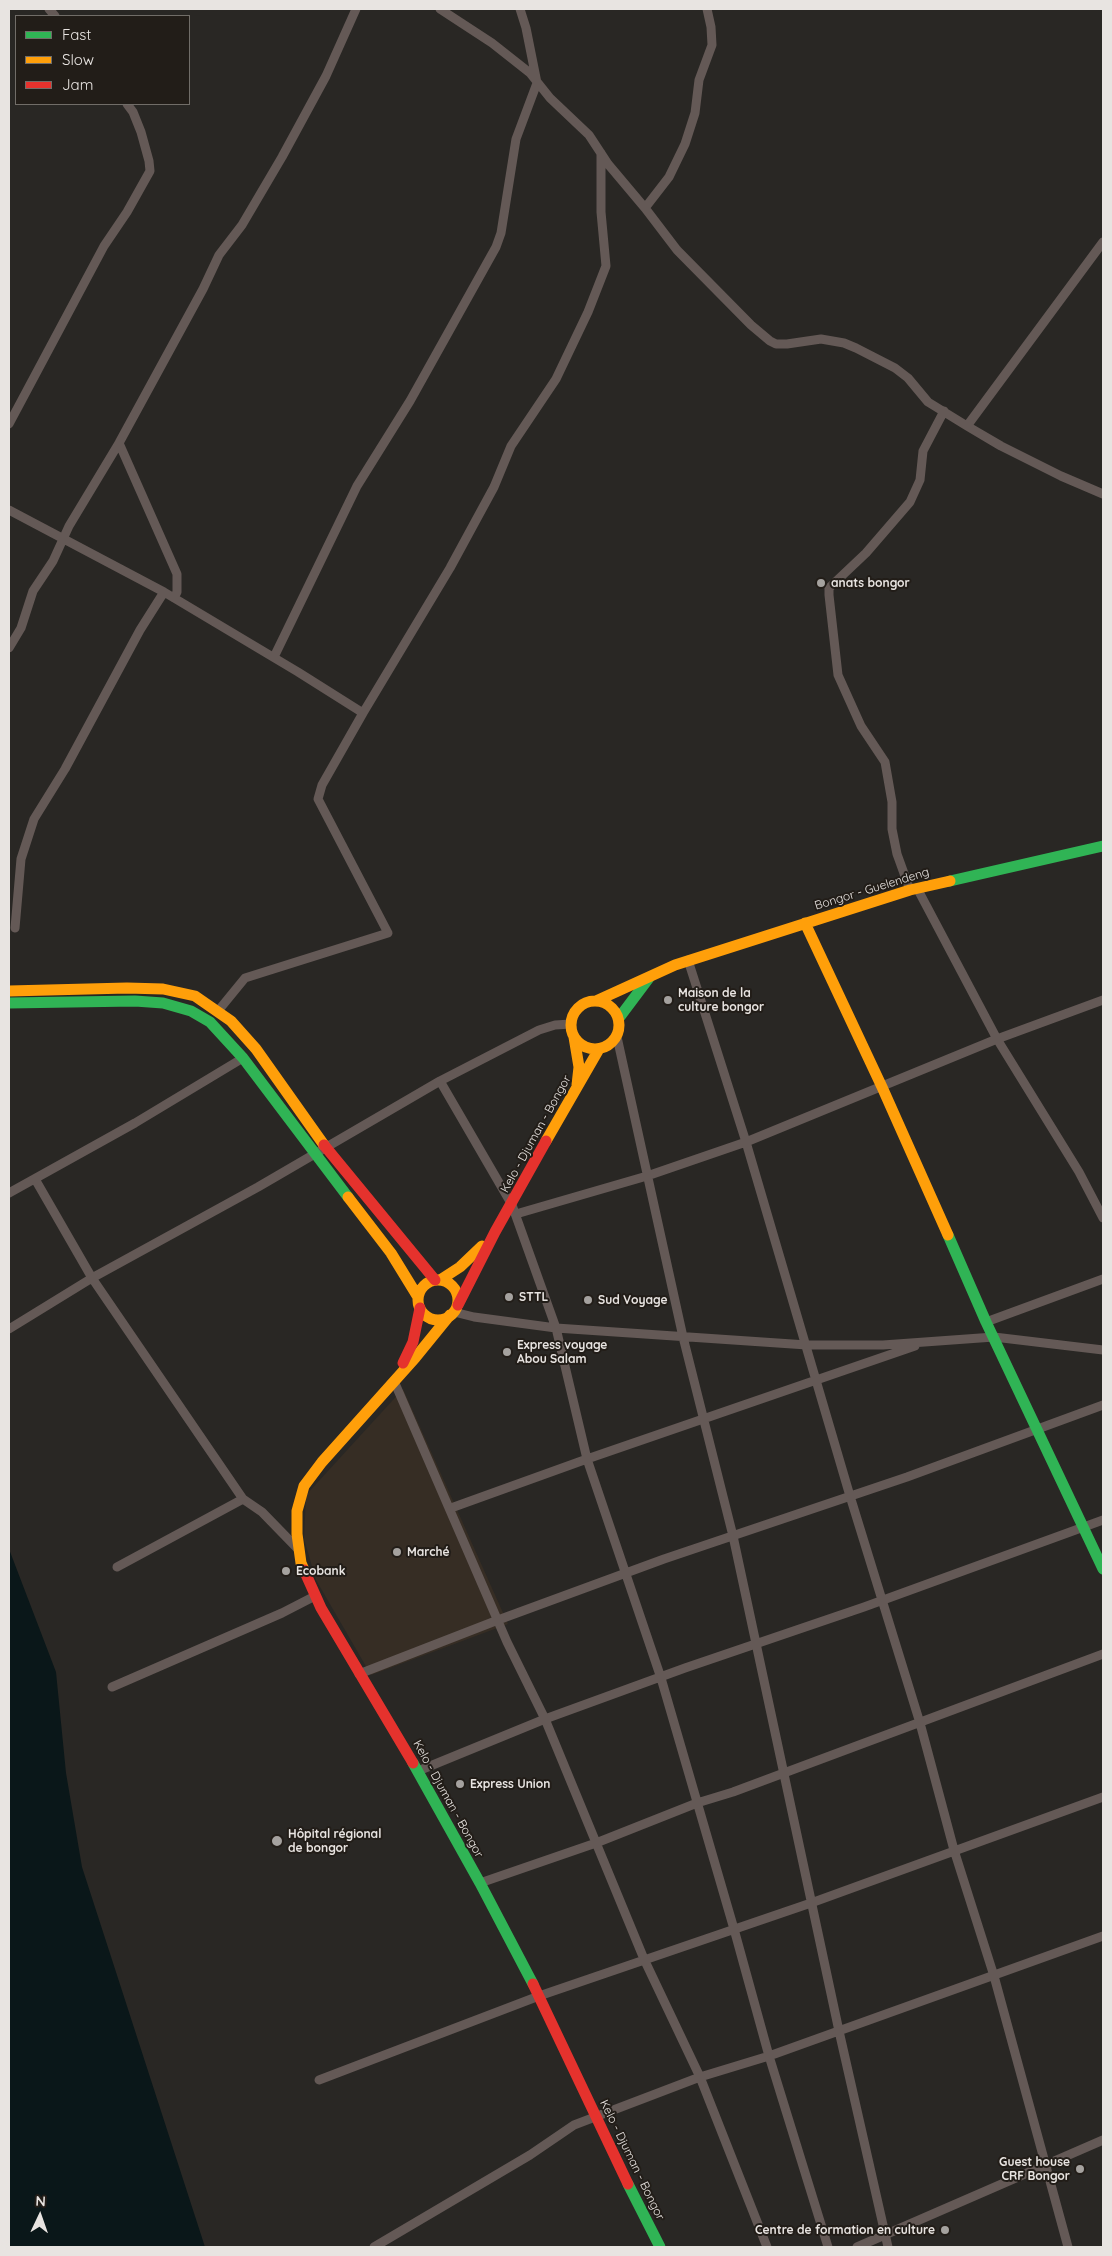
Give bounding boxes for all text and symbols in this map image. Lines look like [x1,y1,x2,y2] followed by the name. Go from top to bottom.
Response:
[15,15,190,105] legend
[62,25,91,44] text: Fast
[62,50,94,69] text: Slow
[62,75,93,94] text: Jam
[831,576,910,590] place label: anats bongor
[815,577,827,589] marker: anats bongor
[813,865,931,913] street label: Bongor - Guelendeng
[678,986,764,1014] place label: Maison de la culture bongor
[662,994,674,1006] marker: Maison de la culture bongor
[498,1073,574,1195] street label: Kelo - Djuman - Bongor
[519,1290,548,1304] place label: STTL
[503,1291,515,1303] marker: STTL
[598,1293,668,1307] place label: Sud Voyage
[582,1294,594,1306] marker: Sud Voyage
[517,1338,607,1366] place label: Express voyage Abou Salam
[501,1346,513,1358] marker: Express voyage Abou Salam
[407,1545,450,1559] place label: Marché
[391,1546,403,1558] marker: Marché
[296,1564,346,1578] place label: Ecobank
[280,1565,292,1577] marker: Ecobank
[410,1738,486,1860] street label: Kelo - Djuman - Bongor
[470,1777,550,1791] place label: Express Union
[454,1778,466,1790] marker: Express Union
[288,1827,381,1855] place label: Hôpital régional de bongor
[270,1834,284,1848] marker: Hôpital régional de bongor
[597,2098,667,2222] street label: Kelo - Djuman - Bongor
[999,2155,1070,2183] place label: Guest house CRF Bongor
[1074,2163,1086,2175] marker: Guest house CRF Bongor
[15,2191,65,2241] north arrow
[35,2192,46,2210] text: N
[755,2223,935,2237] place label: Centre de formation en culture
[939,2224,951,2236] marker: Centre de formation en culture

